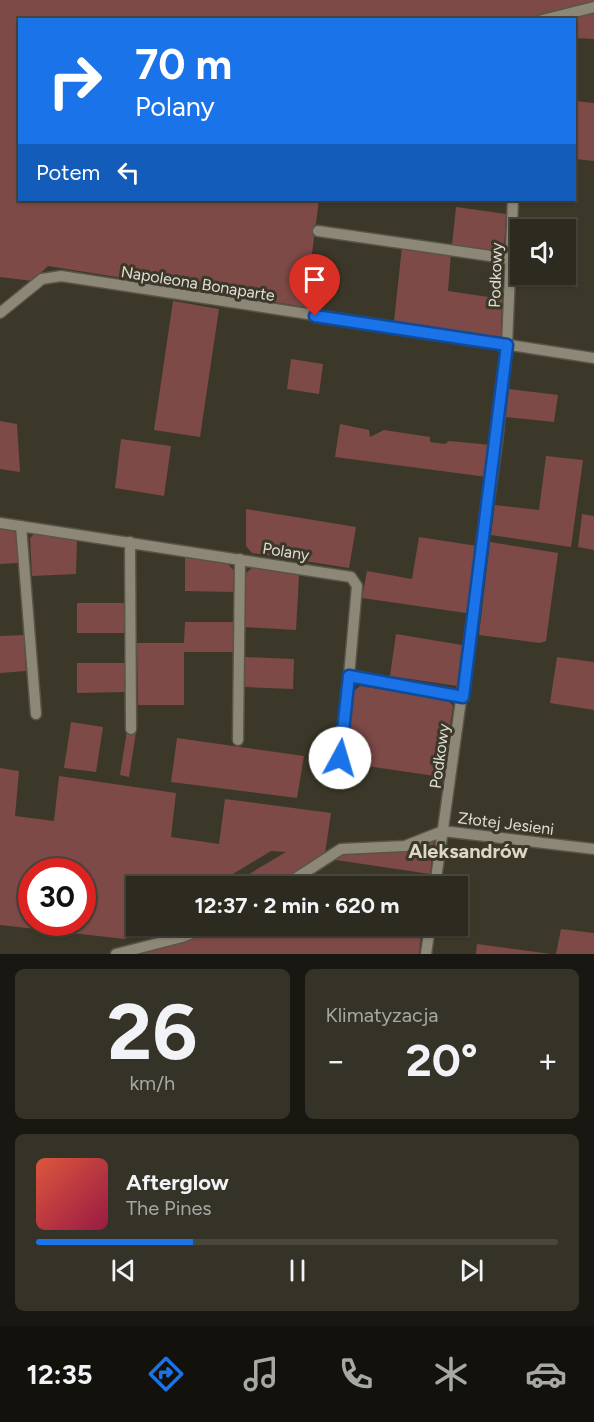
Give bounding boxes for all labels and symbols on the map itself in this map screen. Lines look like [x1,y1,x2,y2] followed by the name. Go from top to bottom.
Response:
[485,241,506,308] street label: Podkowy
[289,254,340,316] pin
[120,262,277,305] street label: Napoleona Bonaparte
[261,538,311,565] street label: Polany
[426,722,454,790] street label: Podkowy
[308,726,372,790] position arrow
[457,808,555,839] street label: Złotej Jesieni
[408,839,528,863] district label: Aleksandrów
[18,858,96,936] speed limit sign: 30

